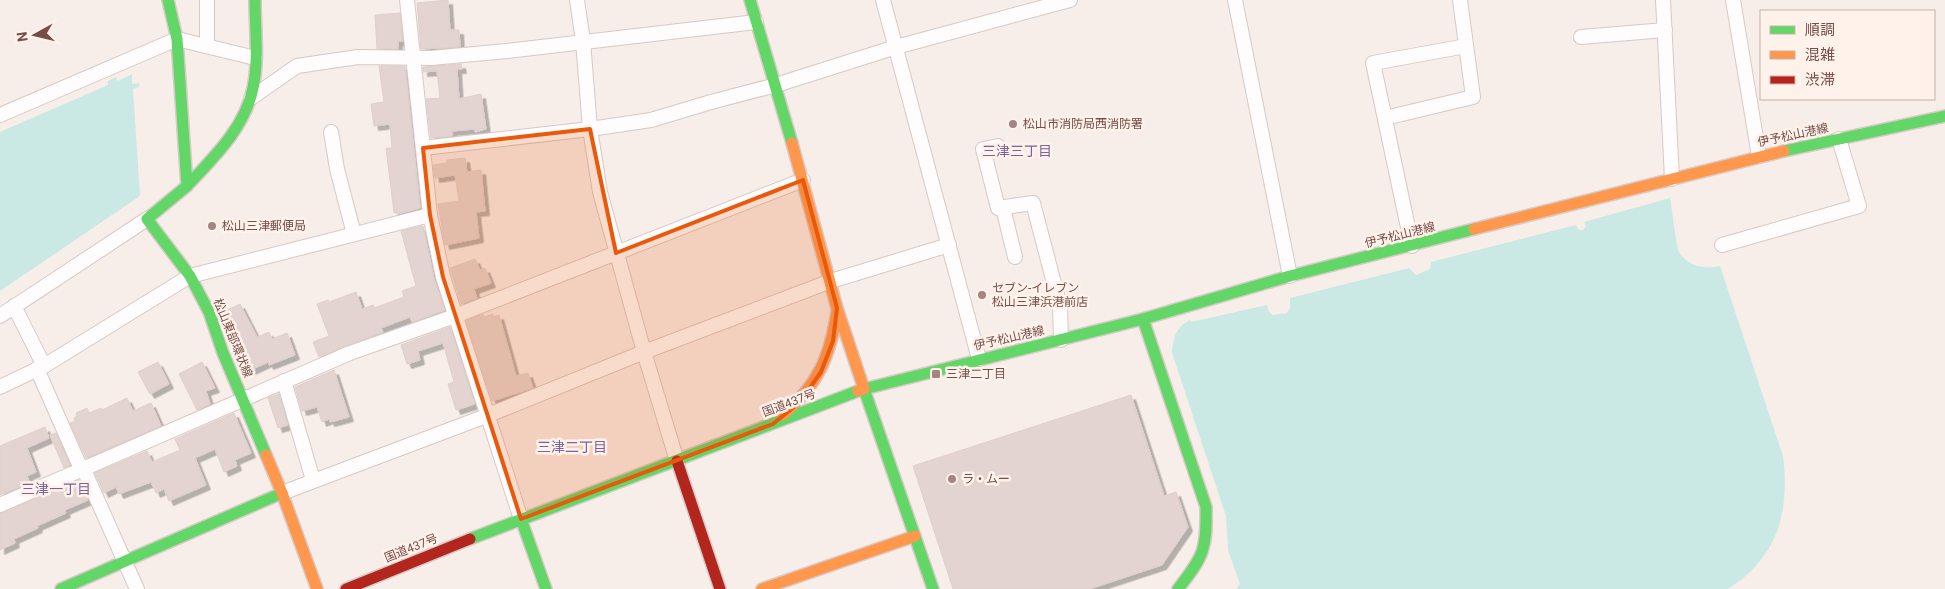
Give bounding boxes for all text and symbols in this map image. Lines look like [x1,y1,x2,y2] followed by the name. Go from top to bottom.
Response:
[10,10,60,60] north arrow
[1760,10,1935,100] legend
[1805,21,1835,39] text: 順調
[14,31,31,43] text: N
[1805,46,1835,64] text: 混雑
[1805,71,1835,89] text: 渋滞
[1023,117,1143,131] place label: 松山市消防局西消防署
[1007,118,1019,130] marker: 松山市消防局西消防署
[1756,121,1830,149] street label: 伊予松山港線
[982,143,1052,159] district label: 三津三丁目
[222,219,306,233] place label: 松山三津郵便局
[1363,219,1437,251] street label: 伊予松山港線
[206,220,218,232] marker: 松山三津郵便局
[992,281,1088,309] place label: セブン-イレブン 松山三津浜港前店
[976,289,988,301] marker: セブン-イレブン 松山三津浜港前店
[211,296,255,380] street label: 松山東部環状線
[972,323,1046,353] street label: 伊予松山港線
[946,367,1006,381] place label: 三津二丁目
[930,368,942,380] marker: 三津二丁目
[760,386,818,420] street label: 国道437号
[537,439,607,455] district label: 三津二丁目
[962,472,1010,486] place label: ラ・ムー
[946,473,958,485] marker: ラ・ムー
[21,481,91,497] district label: 三津一丁目
[382,531,440,565] street label: 国道437号

